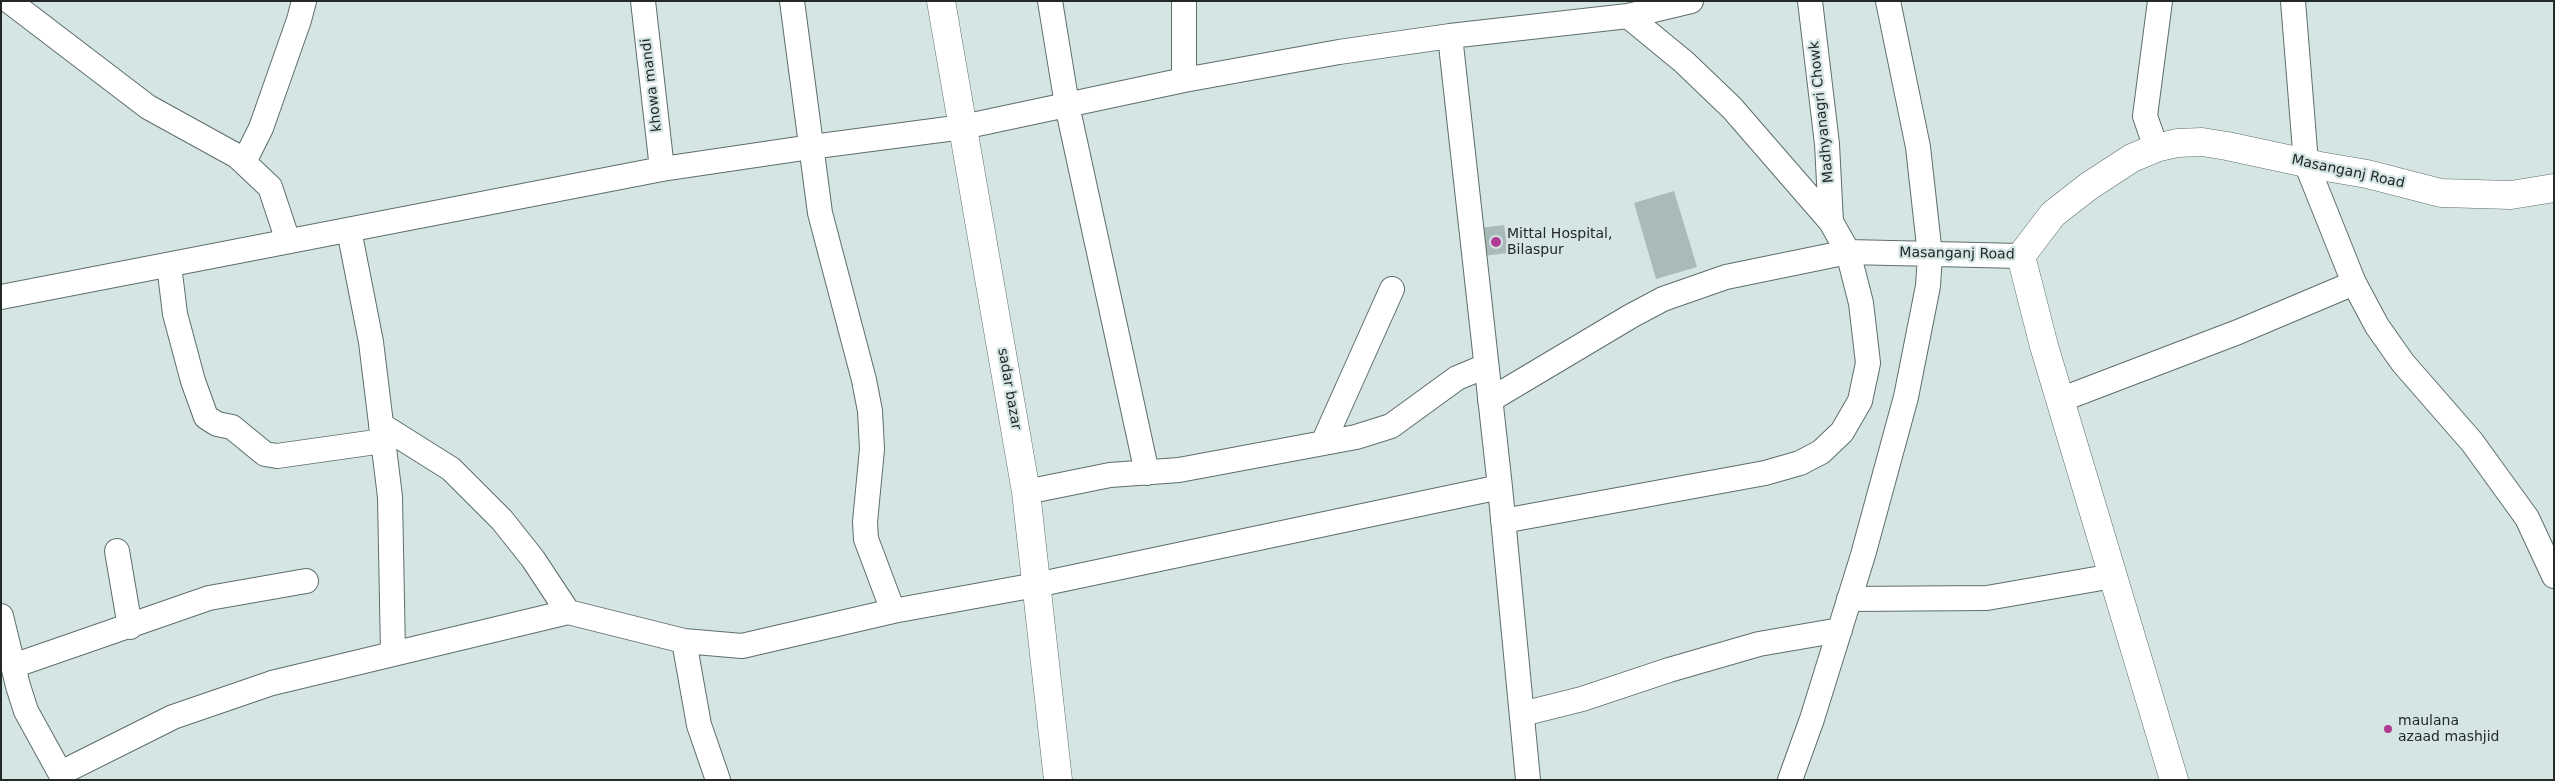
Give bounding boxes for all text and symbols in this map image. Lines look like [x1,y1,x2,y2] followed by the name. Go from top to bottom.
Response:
[638,37,666,133] street label: khowa mandi
[1806,40,1838,184] street label: Madhyanagri Chowk
[2290,152,2406,192] street label: Masanganj Road
[1507,226,1612,258] place label: Mittal Hospital, Bilaspur
[1489,235,1503,249] marker: Mittal Hospital, Bilaspur
[1899,245,2015,263] street label: Masanganj Road
[994,347,1024,431] street label: sadar bazar
[2398,713,2499,746] place label: maulana azaad mashjid
[2382,723,2394,735] marker: maulana azaad mashjid

